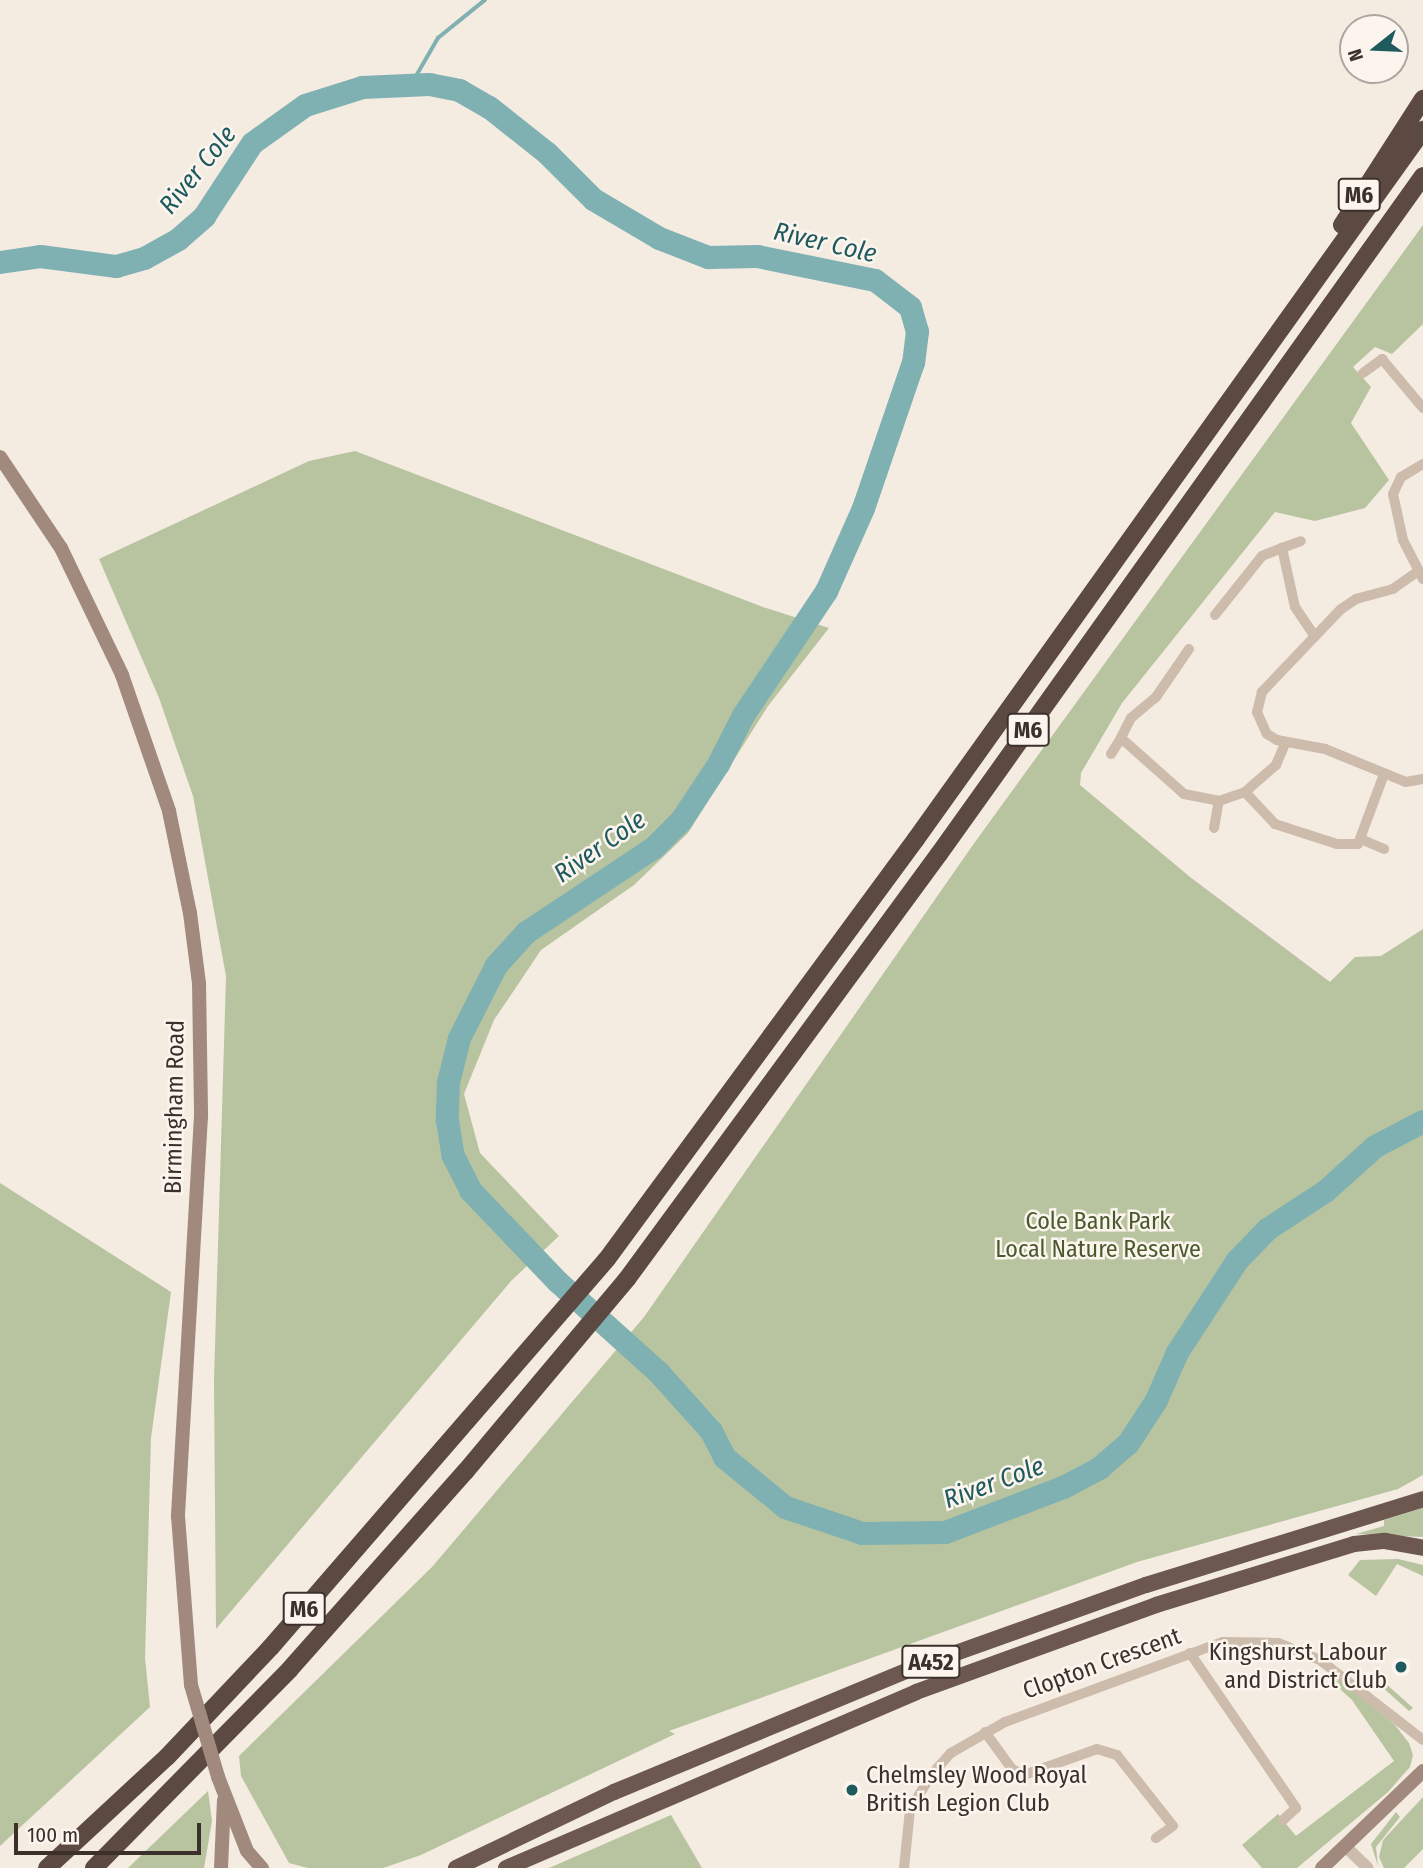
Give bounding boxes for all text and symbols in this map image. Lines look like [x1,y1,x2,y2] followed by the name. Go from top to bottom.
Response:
[1339,14,1409,84] north arrow
[1343,46,1368,64] text: N
[153,120,243,220] water label: River Cole
[1336,176,1382,214] road number: M6
[771,216,879,270] water label: River Cole
[1005,710,1051,750] road number: M6
[548,804,652,890] water label: River Cole
[159,1020,191,1194] street label: Birmingham Road
[995,1208,1201,1264] park label: Cole Bank Park Local Nature Reserve
[939,1450,1049,1516] water label: River Cole
[281,1590,327,1628] road number: M6
[1019,1622,1185,1706] street label: Clopton Crescent
[1209,1639,1387,1695] place label: Kingshurst Labour and District Club
[901,1642,961,1681] road number: A452
[1393,1659,1409,1675] marker: Kingshurst Labour and District Club
[866,1762,1087,1818] place label: Chelmsley Wood Royal British Legion Club
[844,1782,860,1798] marker: Chelmsley Wood Royal British Legion Club
[18,1808,205,1852] scale bar
[27,1822,78,1848] text: 100 m

